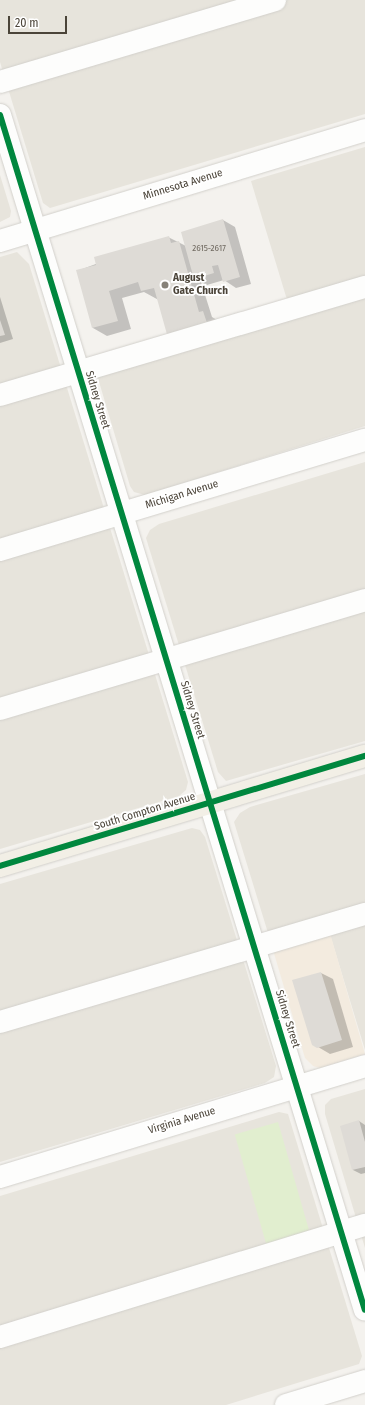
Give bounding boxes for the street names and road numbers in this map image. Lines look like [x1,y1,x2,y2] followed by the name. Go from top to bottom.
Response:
[142,167,224,203] street label: Minnesota Avenue
[82,369,112,431] street label: Sidney Street
[144,478,220,512] street label: Michigan Avenue
[177,679,207,741] street label: Sidney Street
[93,790,197,834] street label: South Compton Avenue
[272,988,302,1050] street label: Sidney Street
[147,1105,217,1137] street label: Virginia Avenue

